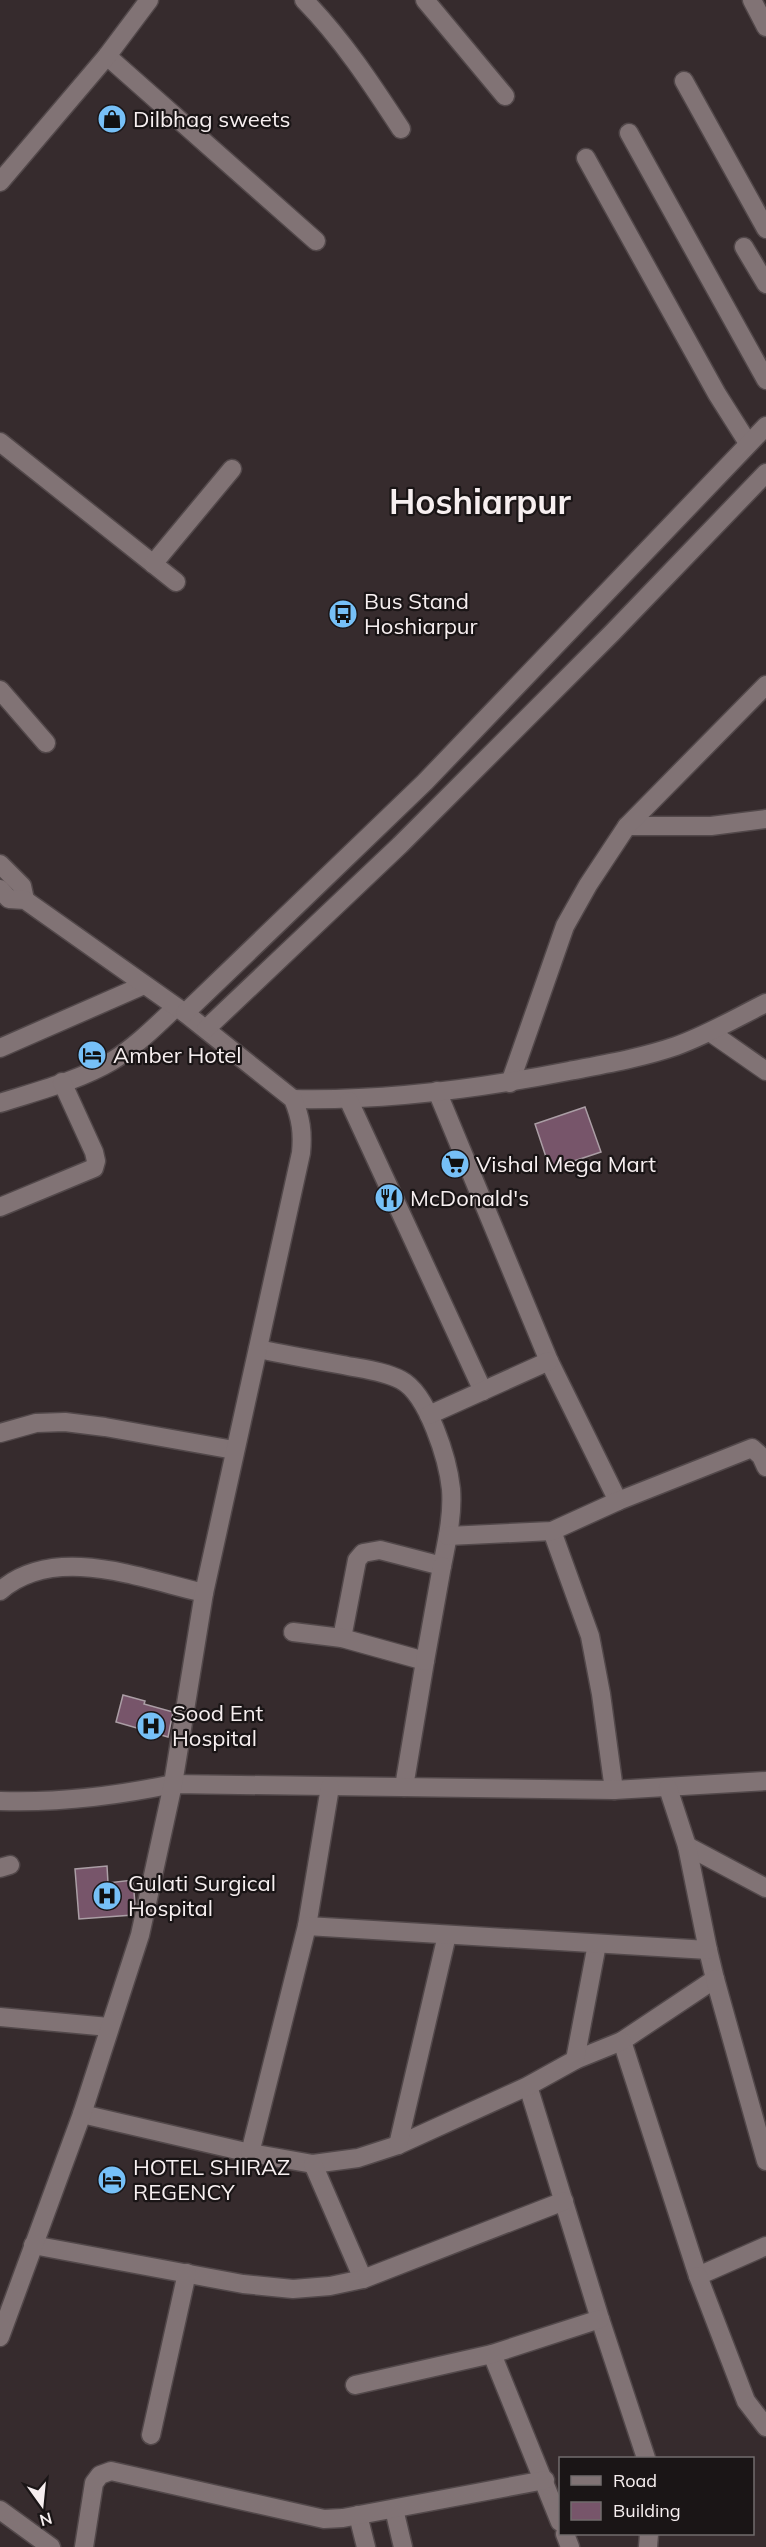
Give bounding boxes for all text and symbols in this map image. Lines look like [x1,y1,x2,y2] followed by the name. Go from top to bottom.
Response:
[96,103,128,135] shop icon: Dilbhag sweets
[133,105,290,133] place label: Dilbhag sweets
[389,480,572,523] district label: Hoshiarpur
[364,587,478,640] place label: Bus Stand Hoshiarpur
[327,598,359,630] bus stop icon: Bus Stand Hoshiarpur
[76,1039,108,1071] hotel icon: Amber Hotel
[113,1041,241,1069] place label: Amber Hotel
[439,1148,471,1180] supermarket icon: Vishal Mega Mart
[476,1150,656,1178] place label: Vishal Mega Mart
[373,1182,405,1214] restaurant icon: McDonald's
[410,1184,529,1212] place label: McDonald's
[172,1699,264,1752] place label: Sood Ent Hospital
[135,1710,167,1742] hospital icon: Sood Ent Hospital
[128,1869,276,1922] place label: Gulati Surgical Hospital
[91,1880,123,1912] hospital icon: Gulati Surgical Hospital
[133,2153,290,2206] place label: HOTEL SHIRAZ REGENCY
[96,2164,128,2196] hotel icon: HOTEL SHIRAZ REGENCY
[559,2457,754,2535] legend
[613,2469,657,2492] text: Road
[12,2475,72,2535] north arrow
[613,2499,681,2522] text: Building
[37,2508,54,2531] text: N

